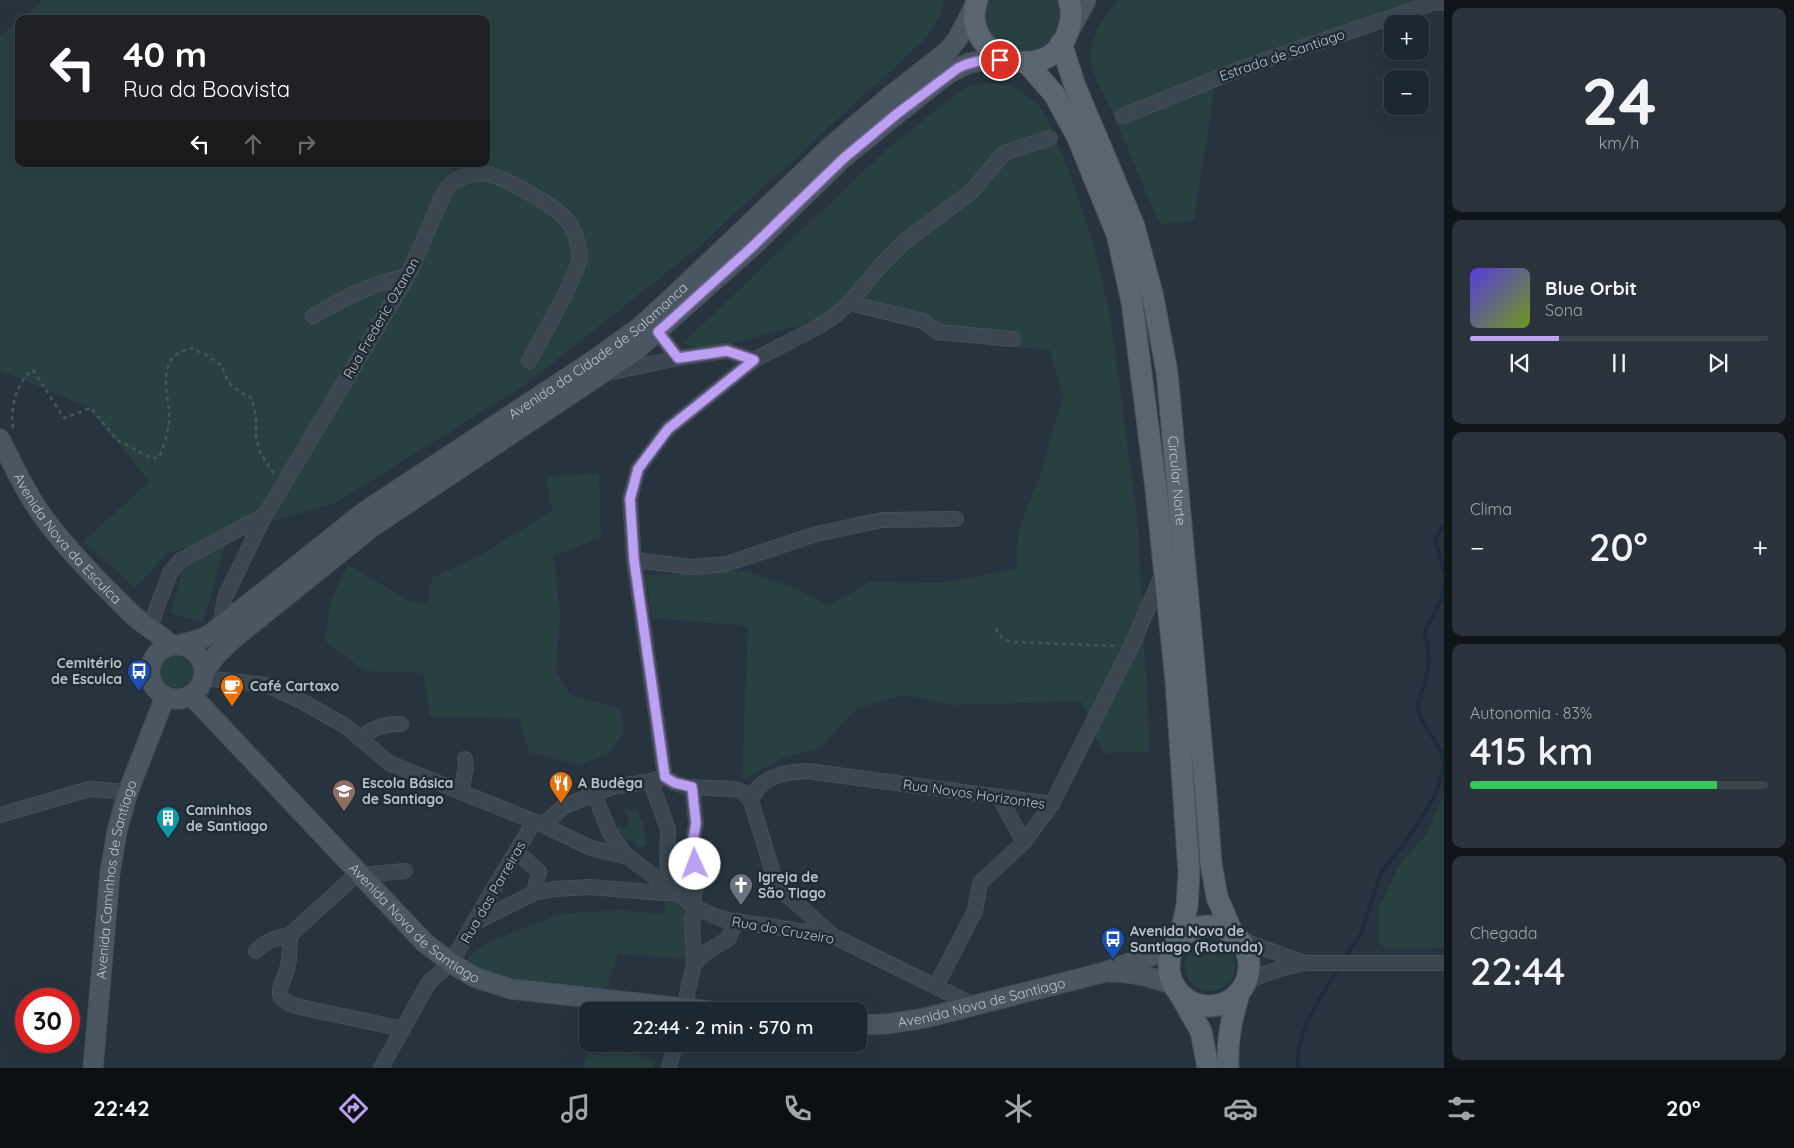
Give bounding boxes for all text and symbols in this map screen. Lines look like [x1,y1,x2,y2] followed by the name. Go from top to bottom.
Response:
[1384,15,1429,115] map controls
[1384,15,1429,60] button: +
[1217,25,1347,85] street label: Estrada de Santiago
[123,32,207,76] text: 40 m
[40,35,105,100] icon: left
[979,39,1021,81] pin
[986,46,1014,74] icon: arrive
[1581,60,1657,141] text: 24
[1384,70,1429,115] button: −
[123,75,290,103] text: Rua da Boavista
[186,130,214,158] icon: left
[239,130,267,158] icon: ahead
[292,130,320,158] icon: right
[1599,133,1639,153] text: km/h
[339,254,423,382] street label: Rua Frederic Ozanan
[1545,276,1637,300] text: Blue Orbit
[505,278,692,423] street label: Avenida da Cidade de Salamanca
[1545,300,1583,320] text: Sona
[1506,349,1534,377] icon: previous
[1605,349,1633,377] icon: pause
[1704,349,1732,377] icon: next
[1164,435,1190,526] street label: Circular Norte
[10,470,125,608] street label: Avenida Nova da Esculca
[1470,499,1512,519] text: Clima
[1589,523,1648,571] text: 20°
[1470,530,1485,565] text: −
[1752,530,1768,565] text: +
[51,654,122,688] place label: Cemitério de Esculca
[126,658,152,692] bus stop icon: Cemitério de Esculca
[219,673,245,707] cafe icon: Café Cartaxo
[250,677,339,695] place label: Café Cartaxo
[1470,703,1592,723] text: Autonomia · 83%
[1470,727,1593,775] text: 415 km
[548,770,574,804] restaurant icon: A Budêga
[362,774,453,808] place label: Escola Básica de Santiago
[578,774,643,792] place label: A Budêga
[902,775,1046,813] street label: Rua Novos Horizontes
[92,777,141,980] street label: Avenida Caminhos de Santiago
[331,778,357,812] school or university icon: Escola Básica de Santiago
[186,801,268,835] place label: Caminhos de Santiago
[155,805,181,839] building icon: Caminhos de Santiago
[668,837,720,889] position arrow
[456,838,530,946] street label: Rua das Parreiras
[345,859,483,987] street label: Avenida Nova de Santiago
[758,868,826,902] place label: Igreja de São Tiago
[728,872,754,906] church icon: Igreja de São Tiago
[730,912,836,948] street label: Rua do Cruzeiro
[1130,922,1263,956] place label: Avenida Nova de Santiago (Rotunda)
[1470,923,1538,943] text: Chegada
[1100,926,1126,960] bus stop icon: Avenida Nova de Santiago (Rotunda)
[1470,947,1565,995] text: 22:44
[896,974,1067,1031] street label: Avenida Nova de Santiago
[15,988,80,1053] speed limit sign: 30
[632,1015,814,1039] text: 22:44 · 2 min · 570 m
[336,1091,371,1126] icon: directions
[558,1091,593,1126] icon: music
[780,1091,815,1126] icon: phone
[1001,1091,1036,1126] icon: climate
[1223,1091,1258,1126] icon: car
[1444,1091,1479,1126] icon: filters
[93,1094,150,1122] text: 22:42
[1666,1094,1701,1122] text: 20°

